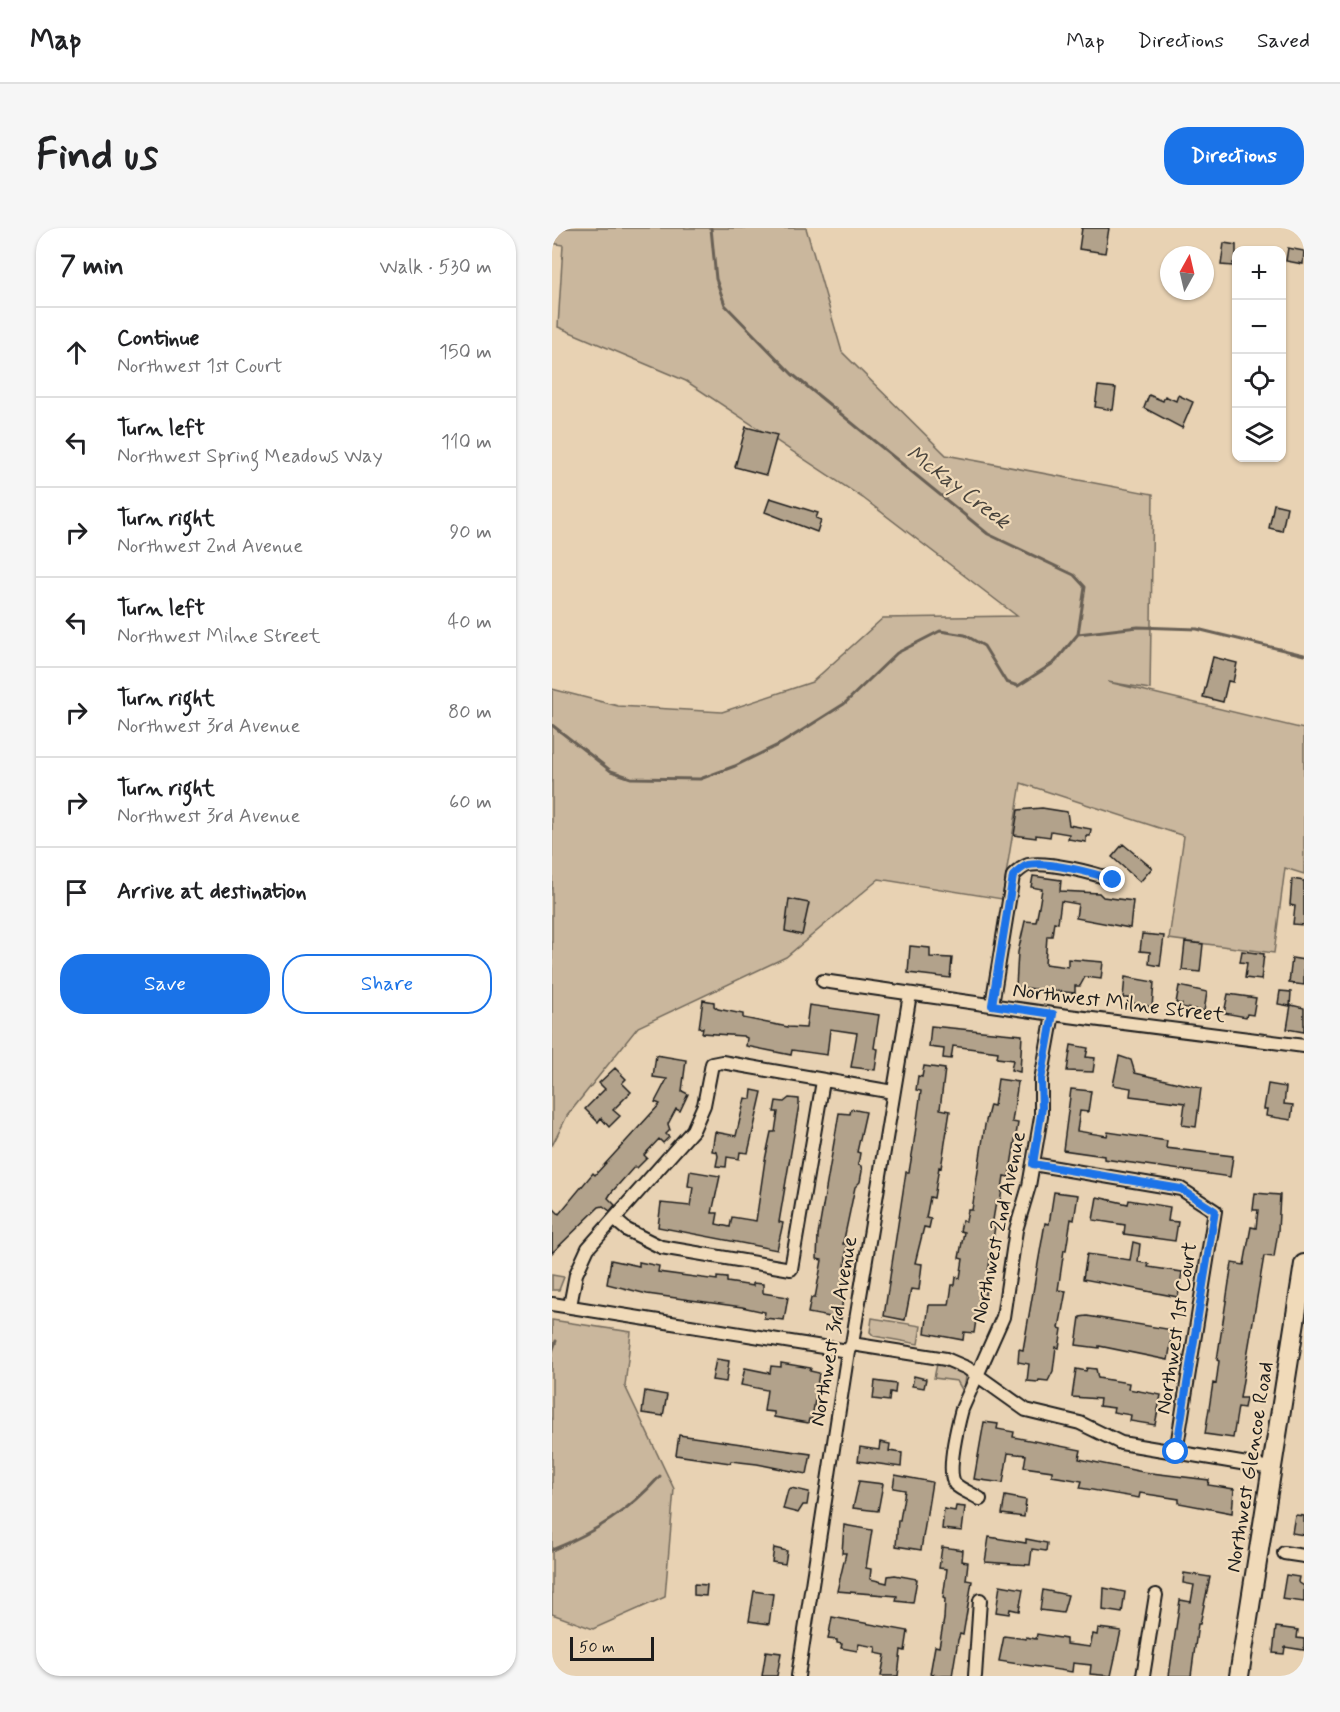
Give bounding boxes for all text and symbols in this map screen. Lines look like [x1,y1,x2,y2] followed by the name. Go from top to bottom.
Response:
[30,23,81,60] text: Map
[1066,27,1105,55] text: Map
[1138,27,1224,55] text: Directions
[1257,27,1310,55] text: Saved
[1164,127,1304,185] button: Directions
[36,129,158,184] text: Find us
[1160,246,1214,300] north arrow
[1232,246,1286,462] map controls
[1232,246,1286,300] button: +
[60,250,124,284] text: 7 min
[380,254,492,281] text: Walk · 530 m
[1232,300,1286,354] button: −
[117,325,199,353] text: Continue
[60,336,93,369] icon: ahead
[439,339,492,366] text: 150 m
[117,353,283,380] text: Northwest 1st Court
[1232,354,1286,408] button: locate
[1232,408,1286,462] button: layers
[117,415,205,443] text: Turn left
[60,426,93,459] icon: left
[441,429,492,456] text: 110 m
[900,440,1017,537] water label: McKay Creek
[117,443,383,470] text: Northwest Spring Meadows Way
[117,505,215,533] text: Turn right
[60,516,93,549] icon: right
[449,519,492,546] text: 90 m
[117,533,303,560] text: Northwest 2nd Avenue
[117,595,205,623] text: Turn left
[60,606,93,639] icon: left
[448,609,492,636] text: 40 m
[117,623,321,650] text: Northwest Milne Street
[117,685,215,713] text: Turn right
[60,696,93,729] icon: right
[448,699,492,726] text: 80 m
[117,713,300,740] text: Northwest 3rd Avenue
[117,775,215,803] text: Turn right
[60,786,93,819] icon: right
[449,789,492,816] text: 60 m
[117,803,300,830] text: Northwest 3rd Avenue
[1099,866,1125,892] route end
[60,876,93,909] icon: arrive
[117,878,307,906] text: Arrive at destination
[60,954,270,1014] button: Save
[282,954,492,1014] button: Share
[1011,976,1227,1030] street label: Northwest Milne Street
[965,1129,1033,1326] street label: Northwest 2nd Avenue
[803,1234,864,1428] street label: Northwest 3rd Avenue
[1150,1240,1204,1416] street label: Northwest 1st Court
[1219,1360,1280,1575] street label: Northwest Glencoe Road
[1162,1438,1188,1464] route start
[570,1634,654,1662] scale bar
[579,1637,615,1658] text: 50 m

